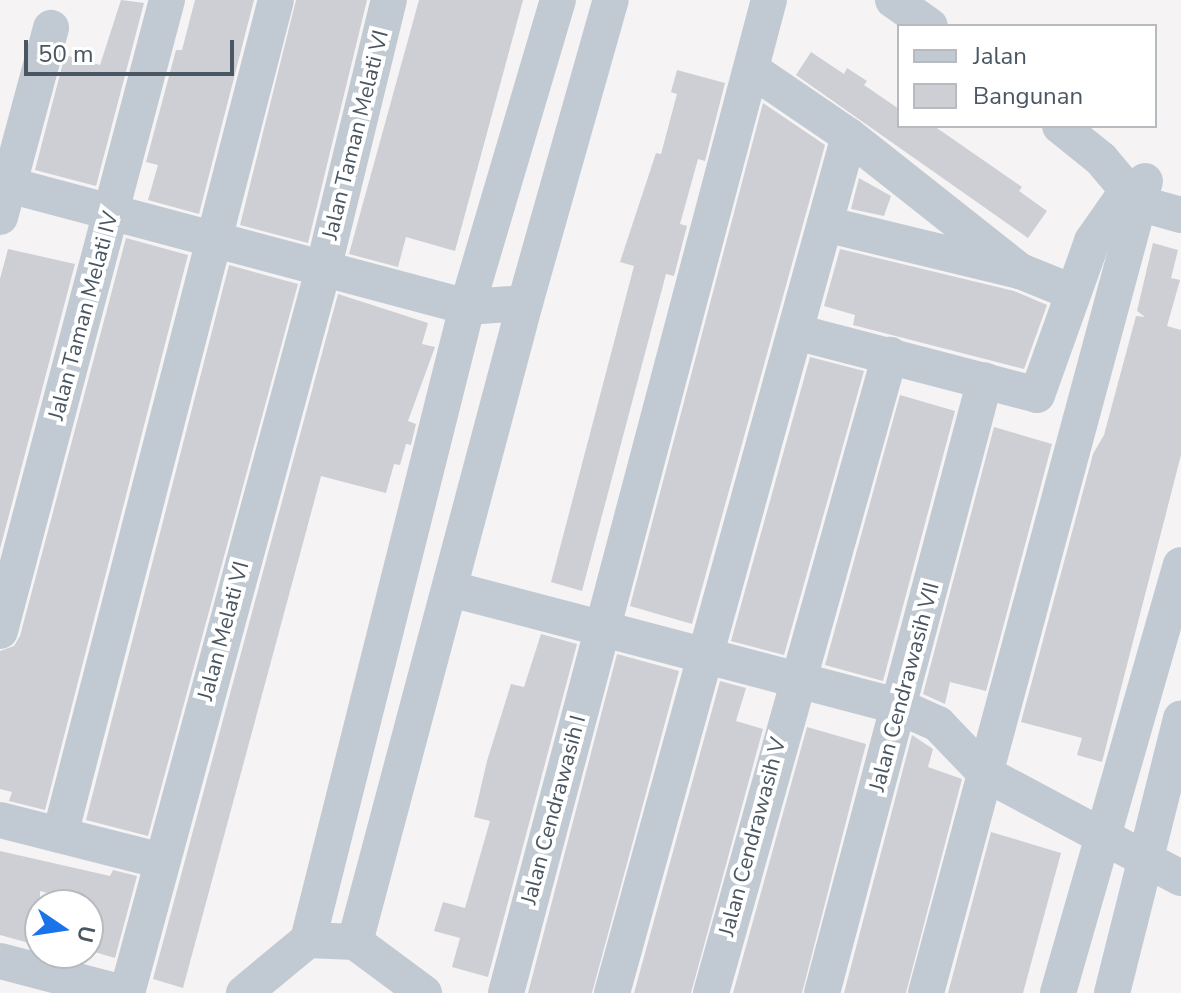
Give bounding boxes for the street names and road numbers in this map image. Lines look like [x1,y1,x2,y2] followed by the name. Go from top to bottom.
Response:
[317,28,395,242] street label: Jalan Taman Melati VI
[43,209,125,423] street label: Jalan Taman Melati IV
[193,558,255,704] street label: Jalan Melati VI
[864,579,946,795] street label: Jalan Cendrawasih VII
[516,712,592,908] street label: Jalan Cendrawasih I
[714,735,792,939] street label: Jalan Cendrawasih V

